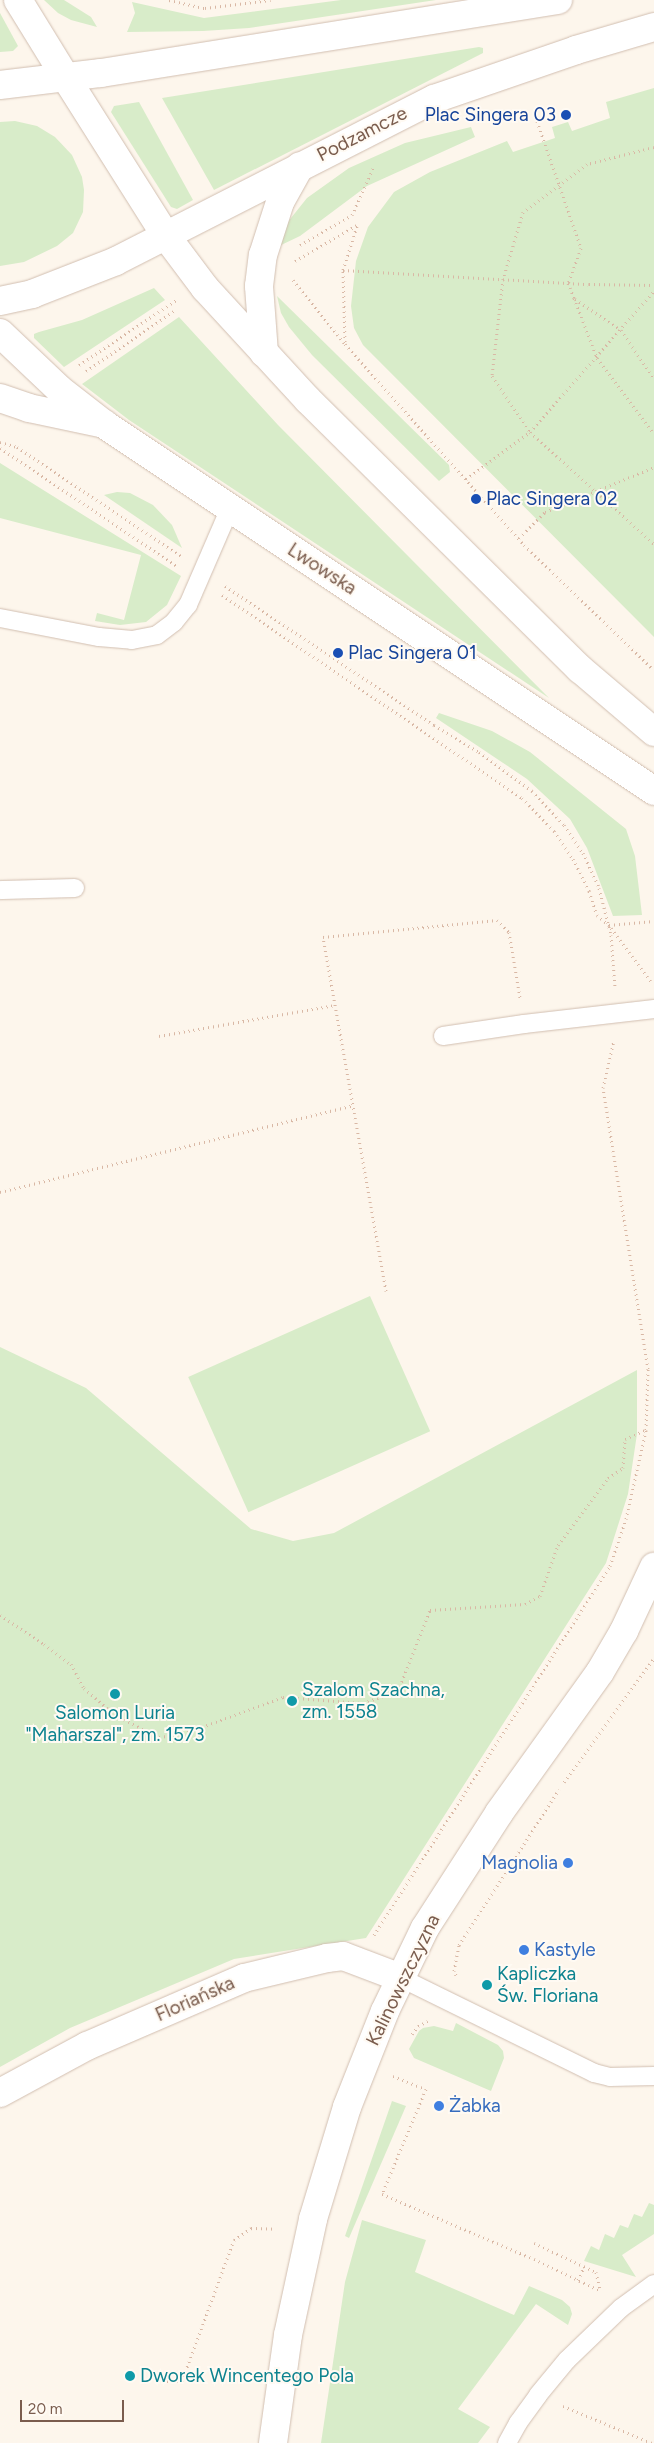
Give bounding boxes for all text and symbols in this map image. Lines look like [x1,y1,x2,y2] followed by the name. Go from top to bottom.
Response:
[313,102,411,166] street label: Podzamcze
[425,104,556,126] place label: Plac Singera 03
[560,109,572,121] marker: Plac Singera 03
[486,488,618,510] place label: Plac Singera 02
[470,493,482,505] marker: Plac Singera 02
[283,538,361,600] street label: Lwowska
[348,642,477,664] place label: Plac Singera 01
[332,647,344,659] marker: Plac Singera 01
[302,1679,445,1723] place label: Szalom Szachna, zm. 1558
[109,1688,121,1700] marker: Salomon Luria "Maharszal", zm. 1573
[286,1695,298,1707] marker: Szalom Szachna, zm. 1558
[25,1702,205,1746] place label: Salomon Luria "Maharszal", zm. 1573
[481,1852,558,1874] place label: Magnolia
[562,1857,574,1869] marker: Magnolia
[361,1911,445,2049] street label: Kalinowszczyzna
[534,1939,596,1961] place label: Kastyle
[518,1944,530,1956] marker: Kastyle
[497,1963,599,2007] place label: Kapliczka Św. Floriana
[152,1971,238,2027] street label: Floriańska
[481,1979,493,1991] marker: Kapliczka Św. Floriana
[449,2095,501,2117] place label: Żabka
[433,2100,445,2112] marker: Żabka
[140,2365,354,2387] place label: Dworek Wincentego Pola
[124,2370,136,2382] marker: Dworek Wincentego Pola
[22,2390,126,2422] scale bar
[28,2400,62,2418] text: 20 m

